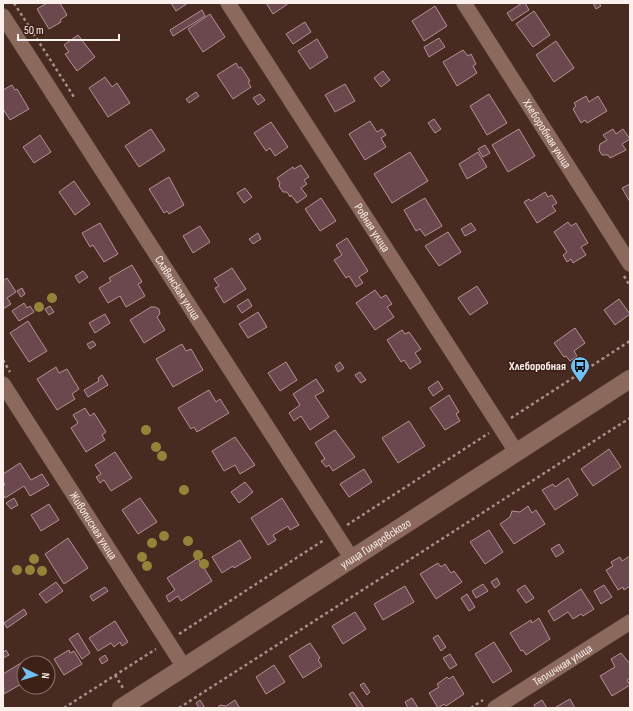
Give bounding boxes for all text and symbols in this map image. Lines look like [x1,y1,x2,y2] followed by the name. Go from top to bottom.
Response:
[18,16,119,42] scale bar
[24,23,44,38] text: 50 m
[519,96,574,172] street label: Хлеборобная улица
[351,201,393,255] street label: Ровная улица
[151,253,204,323] street label: Славянская улица
[569,355,591,383] bus stop icon: Хлеборобная
[508,359,566,374] place label: Хлеборобная
[66,489,120,563] street label: Живописная улица
[337,516,414,572] street label: улица Гиляровского
[530,641,596,690] street label: Тепличная улица
[16,655,56,695] north arrow
[39,672,52,679] text: N

